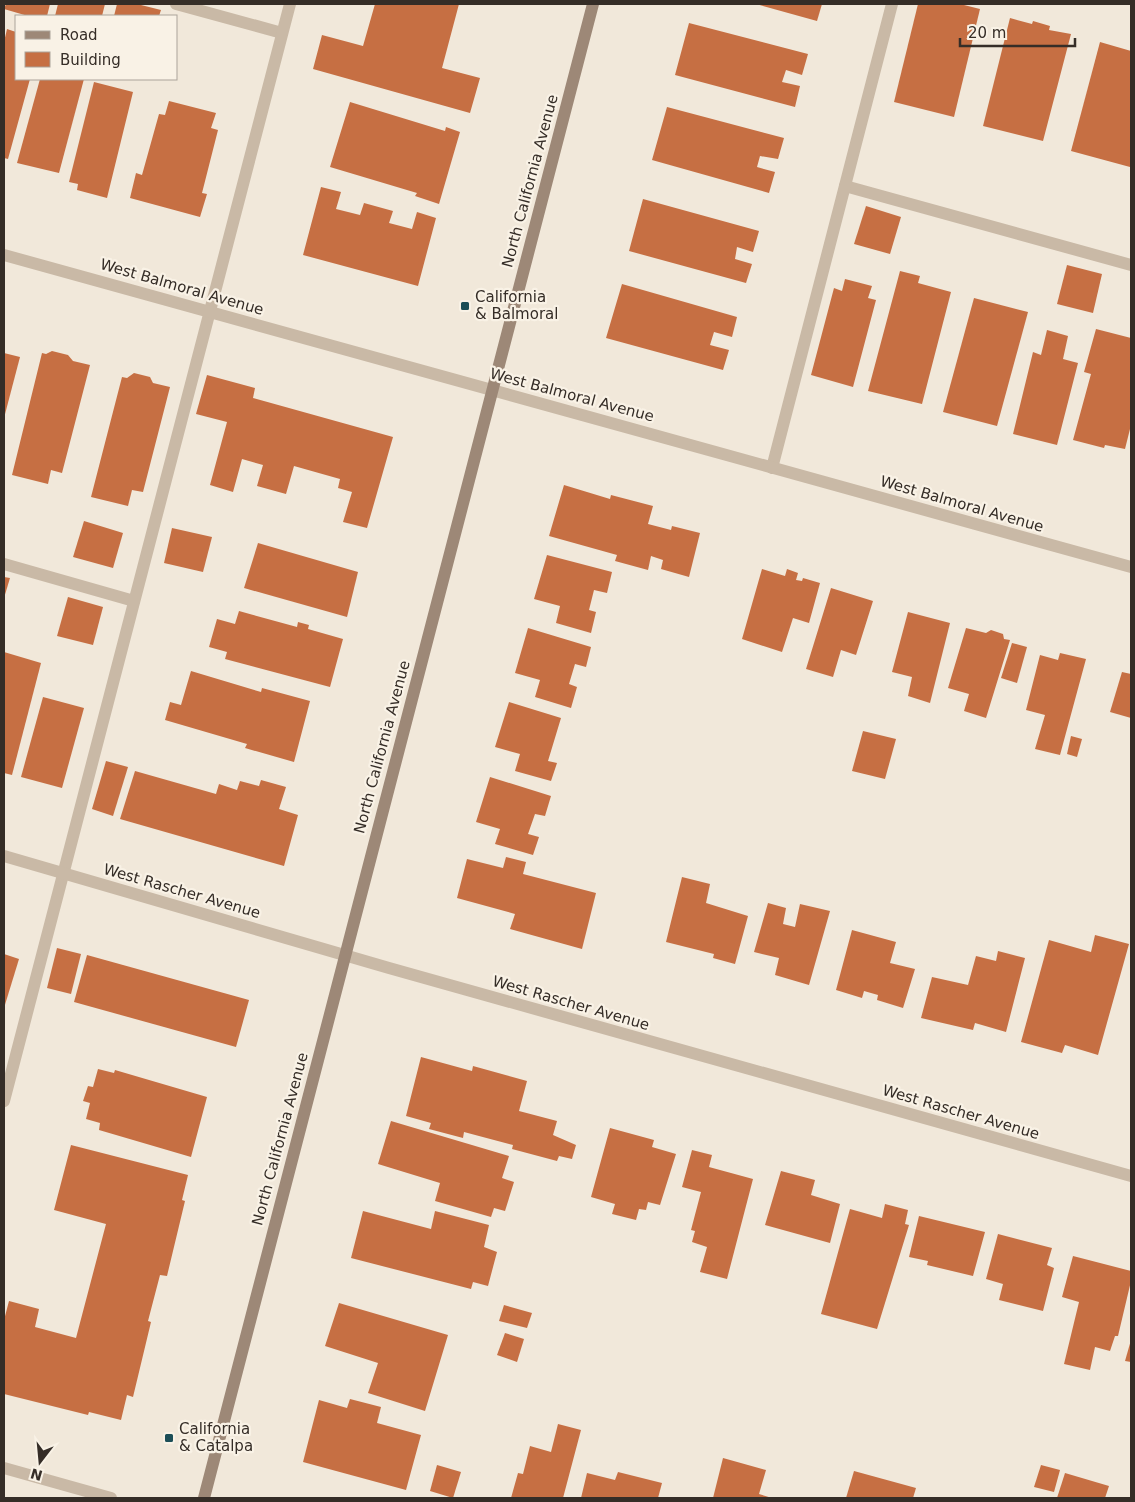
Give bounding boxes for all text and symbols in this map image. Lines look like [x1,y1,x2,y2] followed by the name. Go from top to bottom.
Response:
[15,15,178,80] legend
[960,15,1075,47] scale bar
[968,24,1006,42] text: 20 m
[60,26,98,44] text: Road
[60,51,121,69] text: Building
[498,92,562,270] street label: North California Avenue
[98,255,266,319] street label: West Balmoral Avenue
[475,288,558,323] place label: California & Balmoral
[459,300,471,312] marker: California & Balmoral
[488,364,656,426] street label: West Balmoral Avenue
[878,472,1046,536] street label: West Balmoral Avenue
[350,658,414,836] street label: North California Avenue
[101,860,263,922] street label: West Rascher Avenue
[490,972,652,1034] street label: West Rascher Avenue
[248,1050,312,1228] street label: North California Avenue
[880,1081,1042,1143] street label: West Rascher Avenue
[179,1420,253,1455] place label: California & Catalpa
[163,1432,175,1444] marker: California & Catalpa
[15,1437,65,1487] north arrow
[29,1465,44,1484] text: N

